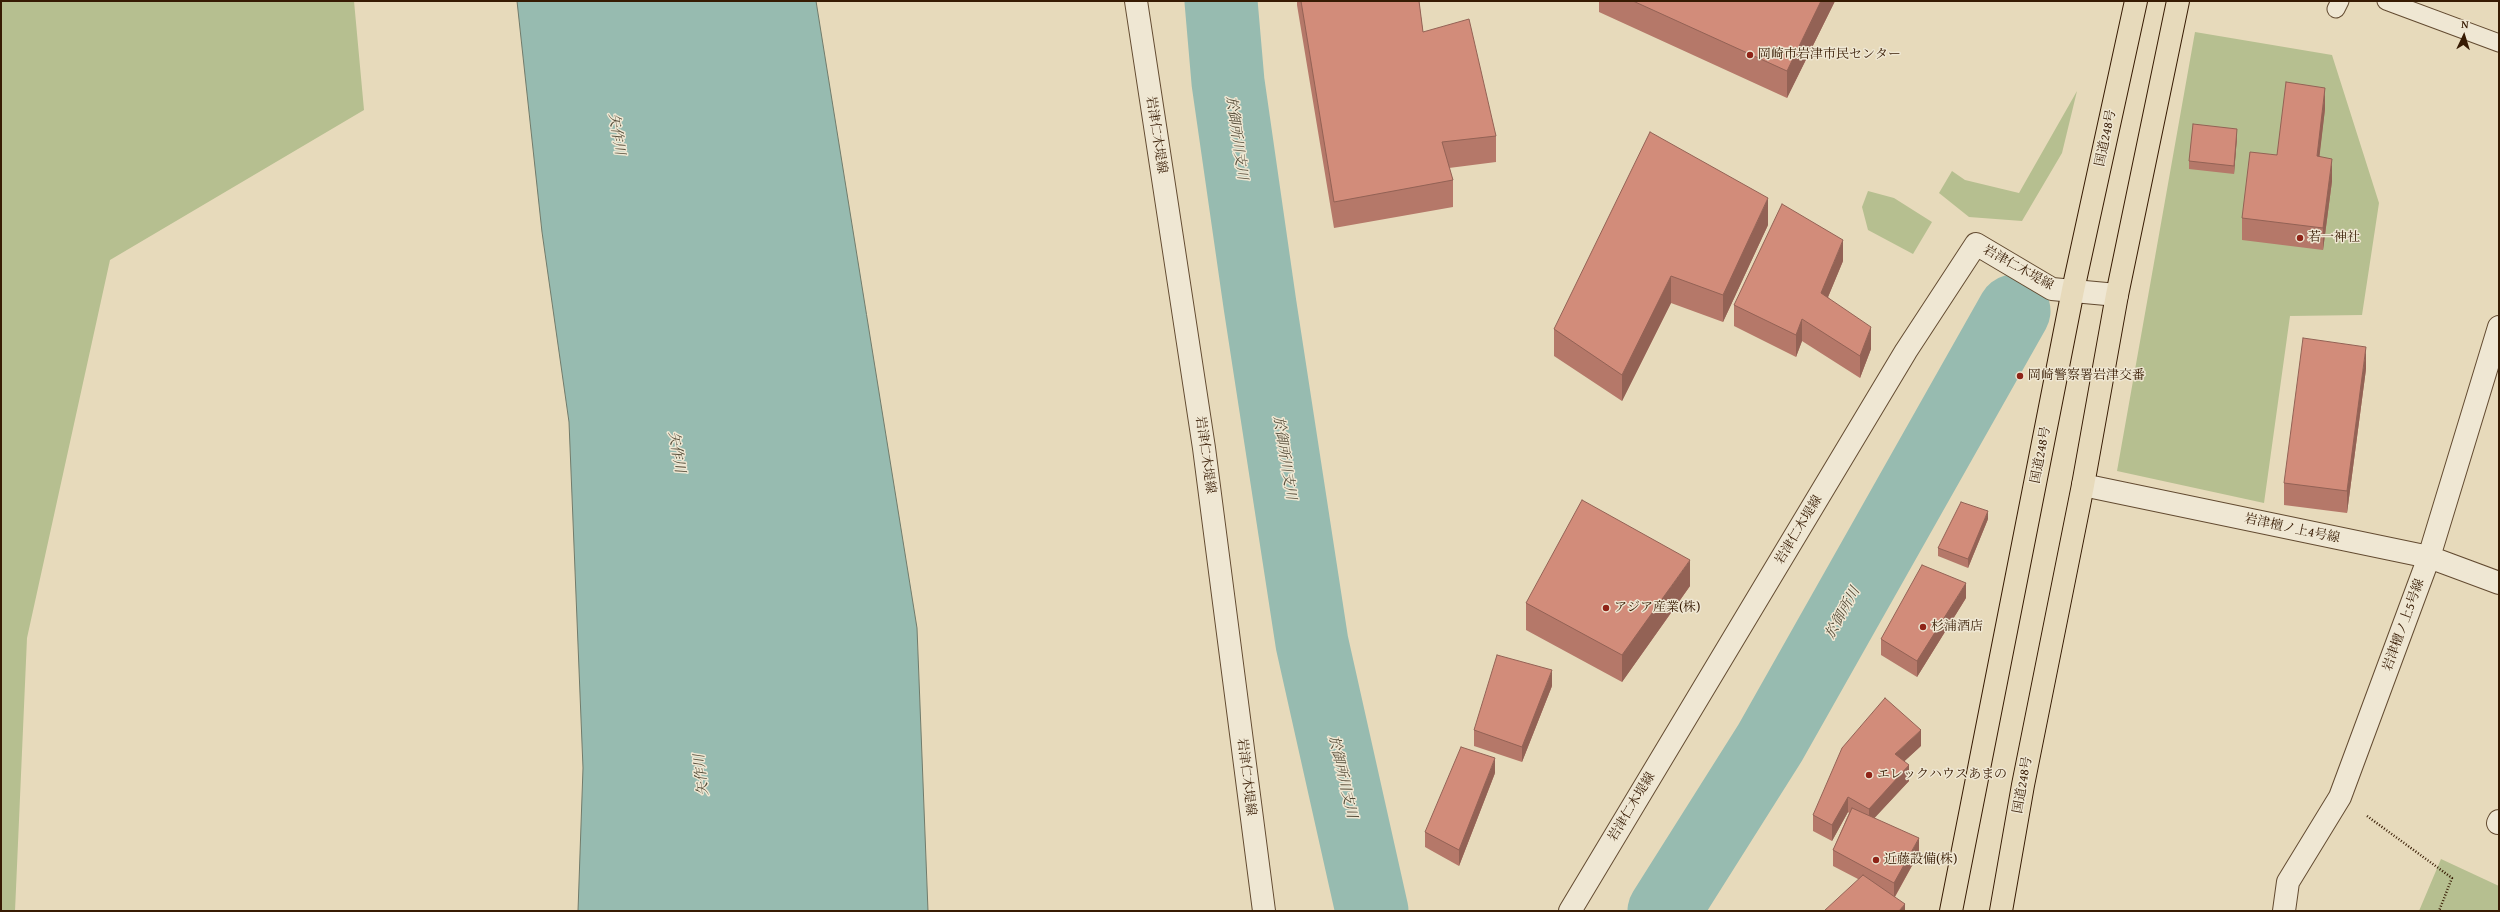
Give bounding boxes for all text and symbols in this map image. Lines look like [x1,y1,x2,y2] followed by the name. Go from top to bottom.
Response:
[2444,16,2484,56] north arrow
[2461,16,2469,32] text: N
[1758,47,1901,63] place label: 岡崎市岩津市民センター
[1745,50,1755,60] marker: 岡崎市岩津市民センター
[1142,95,1170,175] street label: 岩津仁木堤線
[1222,95,1250,181] water label: 於御所川支川
[2092,108,2120,168] street label: 国道248号
[604,112,628,156] water label: 矢作川
[2308,230,2360,246] place label: 若一神社
[2295,233,2305,243] marker: 若一神社
[1980,242,2056,294] street label: 岩津仁木堤線
[2028,368,2145,384] place label: 岡崎警察署岩津交番
[2015,371,2025,381] marker: 岡崎警察署岩津交番
[1192,415,1218,495] street label: 岩津仁木堤線
[1269,415,1299,501] water label: 於御所川支川
[2028,425,2054,485] street label: 国道248号
[664,430,688,474] water label: 矢作川
[1772,493,1826,567] street label: 岩津仁木堤線
[2243,511,2341,547] street label: 岩津檀ノ上4号線
[2380,577,2428,673] street label: 岩津檀ノ上5号線
[1822,584,1864,642] water label: 於御所川
[1614,600,1700,616] place label: アジア産業(株)
[1601,603,1611,613] marker: アジア産業(株)
[1931,619,1983,635] place label: 杉浦酒店
[1918,622,1928,632] marker: 杉浦酒店
[1324,734,1360,820] water label: 於御所川支川
[1234,737,1258,817] street label: 岩津仁木堤線
[691,753,713,797] water label: 矢作川
[2010,755,2036,815] street label: 国道248号
[1877,767,2007,783] place label: エレックハウスあまの
[1605,770,1659,844] street label: 岩津仁木堤線
[1864,770,1874,780] marker: エレックハウスあまの
[1884,852,1957,868] place label: 近藤設備(株)
[1871,855,1881,865] marker: 近藤設備(株)

